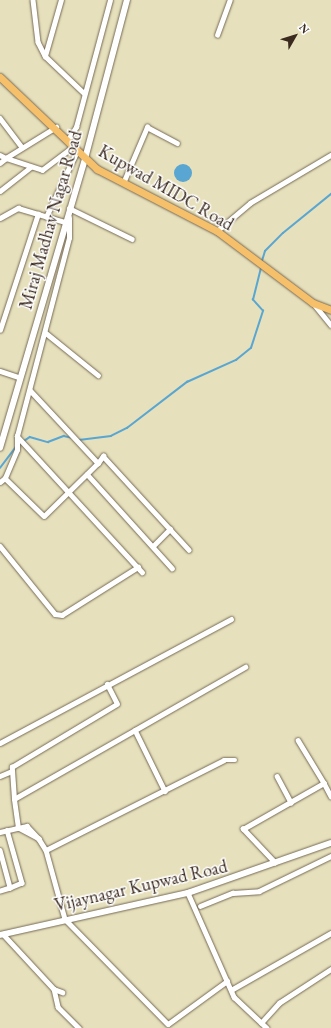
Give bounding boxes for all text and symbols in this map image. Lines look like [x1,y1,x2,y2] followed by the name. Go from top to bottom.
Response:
[275,16,315,56] north arrow
[296,21,313,36] text: N
[15,128,87,312] street label: Miraj Madhav Nagar Road
[94,140,238,236] street label: Kupwad MIDC Road
[52,856,230,916] street label: Vijaynagar Kupwad Road

